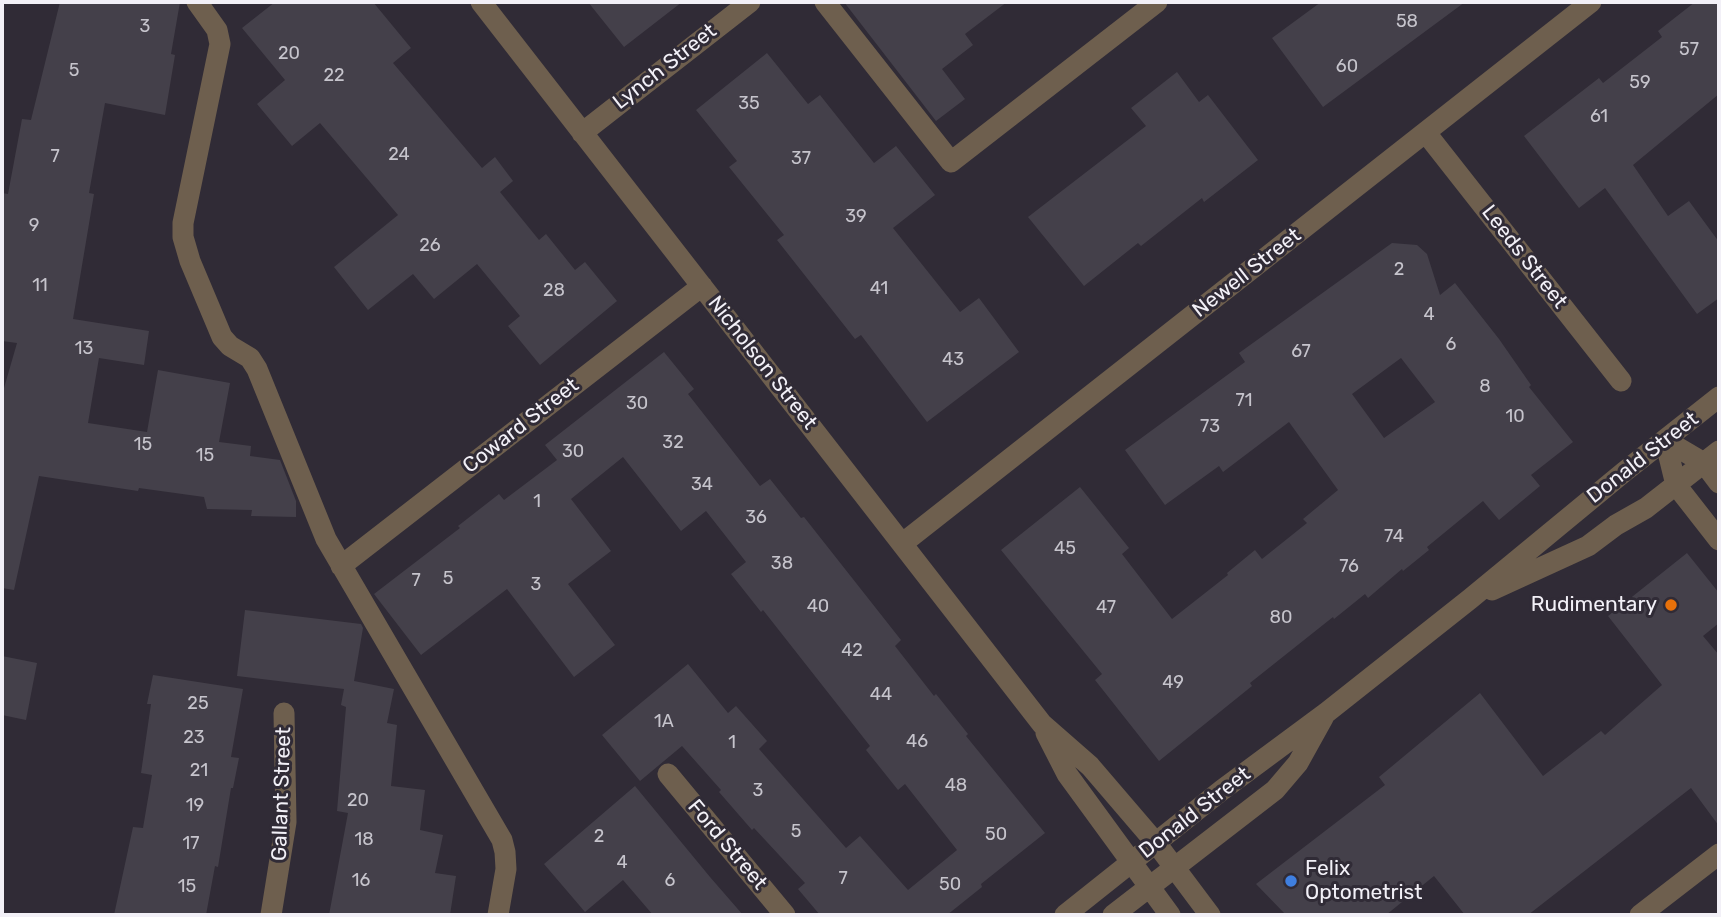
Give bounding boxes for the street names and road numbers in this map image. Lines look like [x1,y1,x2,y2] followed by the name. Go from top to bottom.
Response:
[608,19,722,115] street label: Lynch Street
[1476,200,1572,314] street label: Leeds Street
[1188,223,1306,323] street label: Newell Street
[702,291,822,435] street label: Nicholson Street
[458,373,584,479] street label: Coward Street
[1582,407,1704,509] street label: Donald Street
[267,726,297,862] street label: Gallant Street
[1134,762,1256,864] street label: Donald Street
[682,795,772,895] street label: Ford Street

